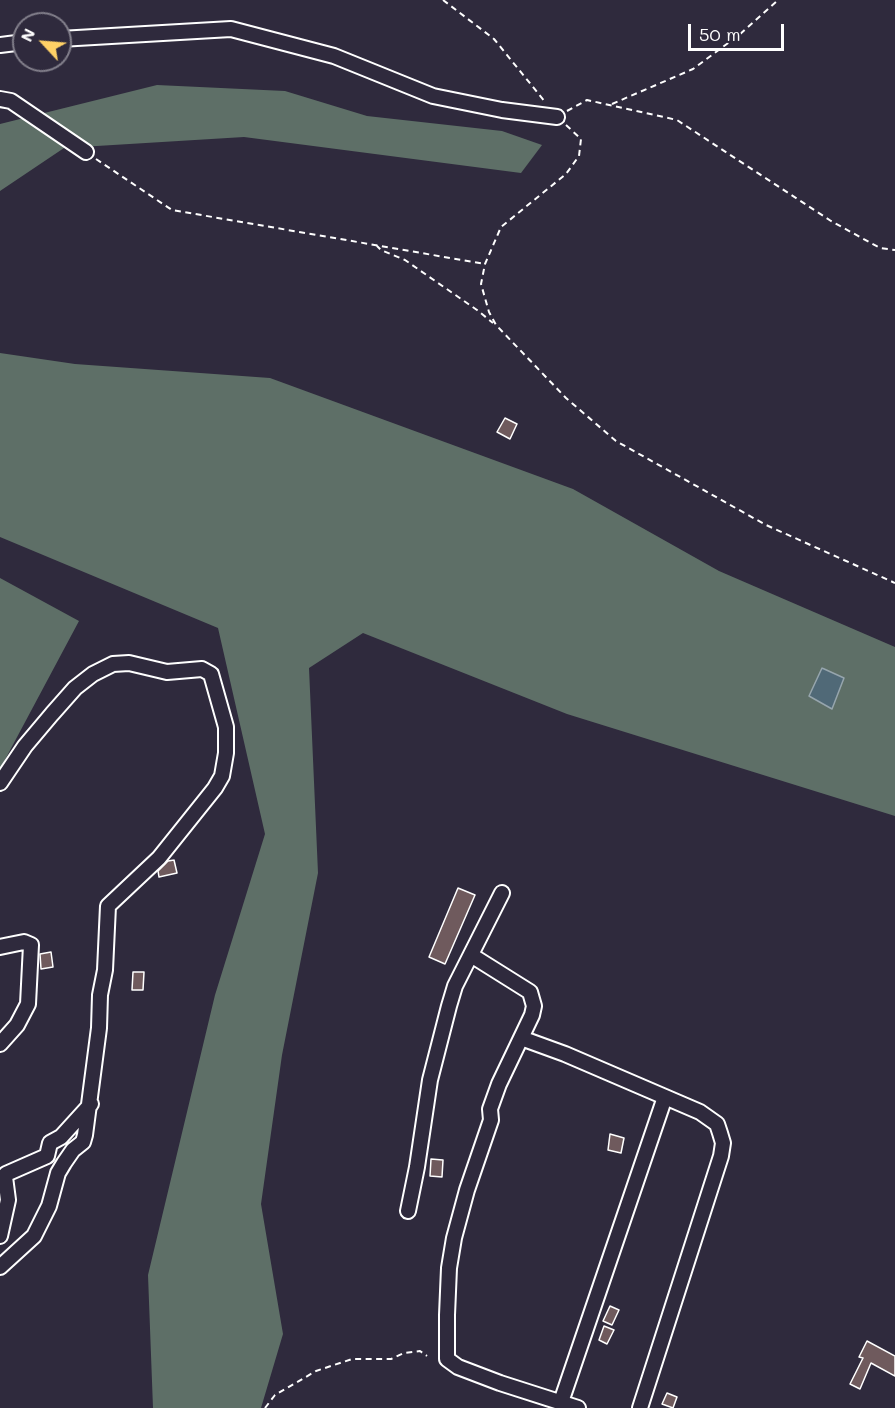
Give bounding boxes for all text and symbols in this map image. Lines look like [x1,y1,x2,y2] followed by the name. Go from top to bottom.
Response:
[12,12,72,72] north arrow
[691,12,787,50] scale bar
[699,22,741,46] text: 50 m
[15,25,39,45] text: N

